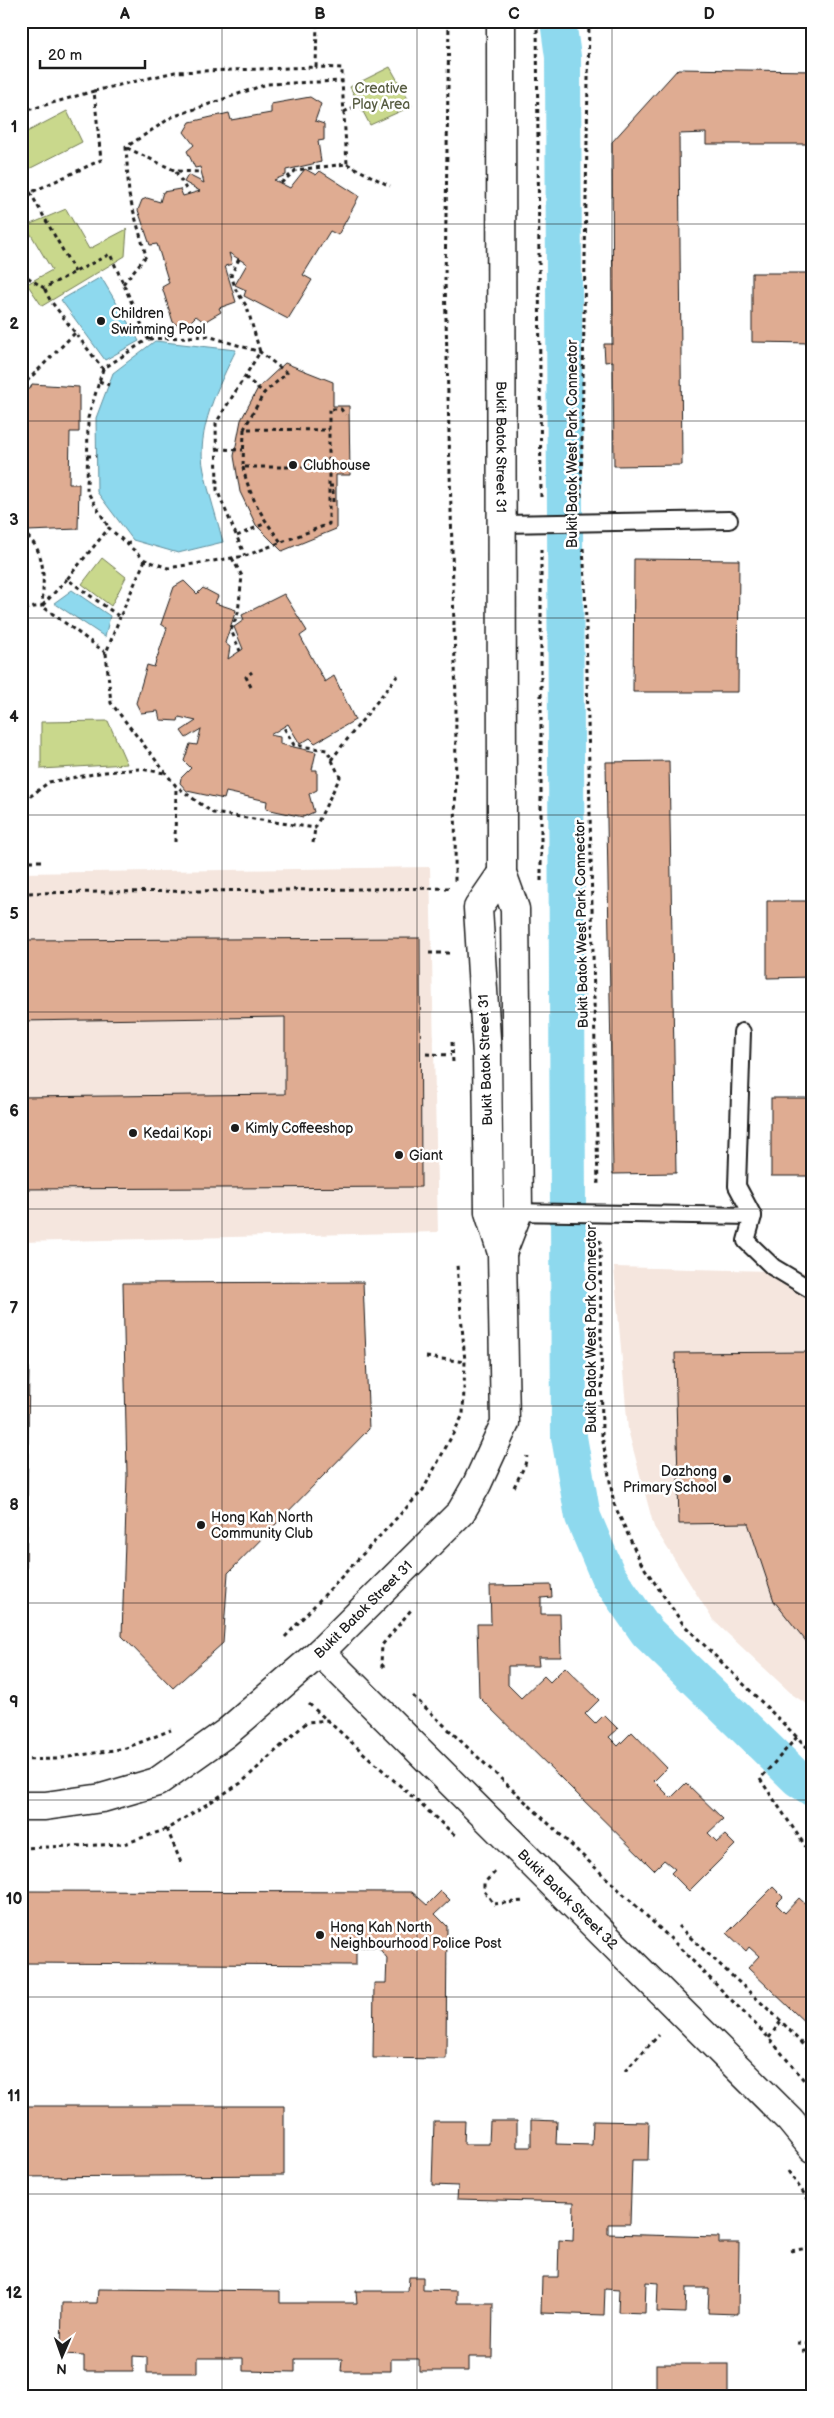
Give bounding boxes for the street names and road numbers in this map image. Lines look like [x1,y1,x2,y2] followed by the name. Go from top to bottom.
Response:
[564,339,581,548] street label: Bukit Batok West Park Connector
[492,381,510,513] street label: Bukit Batok Street 31
[571,819,592,1028] street label: Bukit Batok West Park Connector
[475,994,496,1126] street label: Bukit Batok Street 31
[583,1224,600,1433] street label: Bukit Batok West Park Connector
[311,1557,416,1662] street label: Bukit Batok Street 31
[514,1846,622,1953] street label: Bukit Batok Street 32

